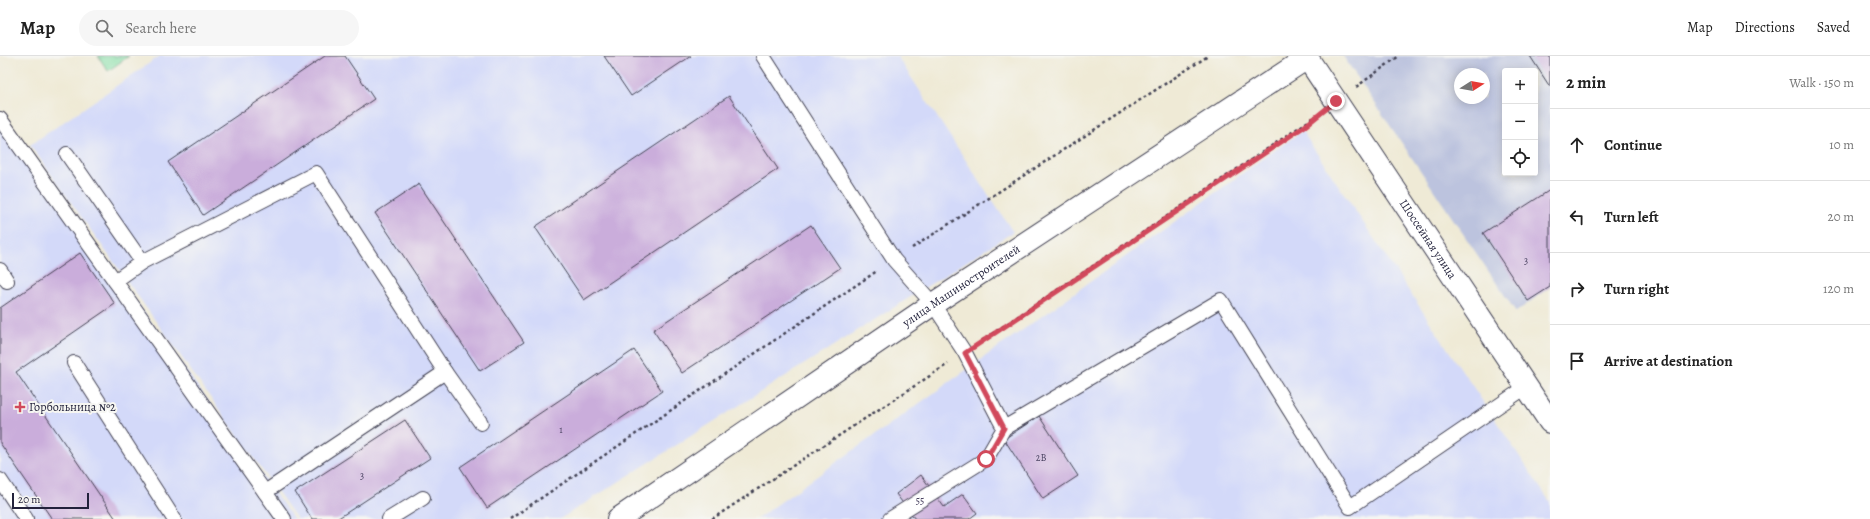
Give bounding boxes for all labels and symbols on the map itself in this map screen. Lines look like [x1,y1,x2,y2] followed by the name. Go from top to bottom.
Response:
[1454,68,1490,104] north arrow
[1327,92,1345,110] route end
[1396,196,1461,282] street label: Шоссейная улица
[898,241,1023,331] street label: улица Машиностроителей
[1524,254,1528,267] house number: 3
[29,399,116,415] place label: Горбольница №2
[14,401,26,413] marker: Горбольница №2
[559,423,563,436] house number: 1
[977,450,995,468] route start
[1036,451,1046,464] house number: 2В
[360,469,364,482] house number: 3
[12,491,89,510] scale bar
[916,494,924,507] house number: 55

